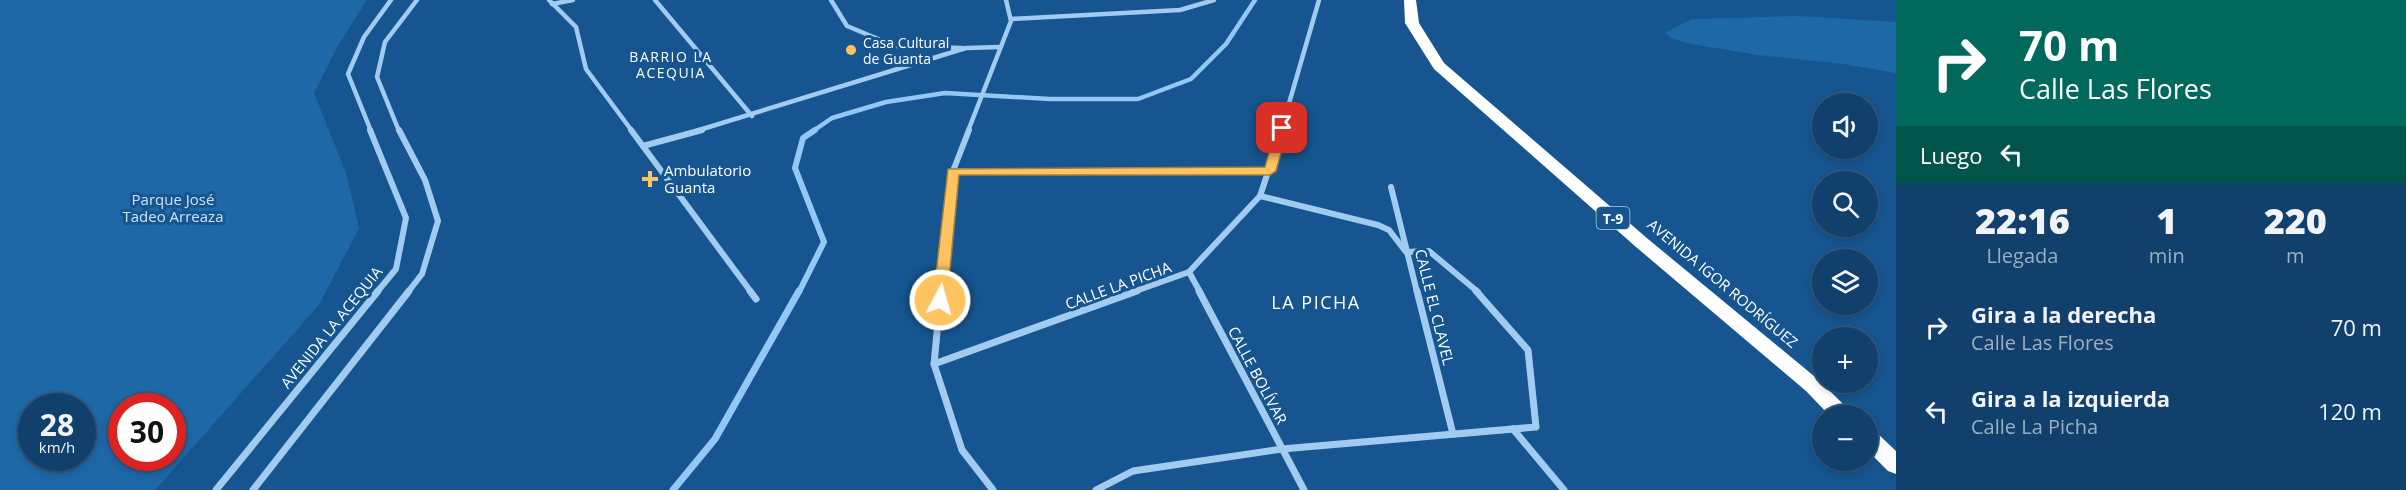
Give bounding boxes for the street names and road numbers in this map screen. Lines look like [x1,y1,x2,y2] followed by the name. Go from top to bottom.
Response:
[1596,207,1630,229] road number: T-9
[1644,214,1802,352] street label: AVENIDA IGOR RODRÍGUEZ
[1411,247,1459,367] street label: CALLE EL CLAVEL
[1062,256,1174,313] street label: CALLE LA PICHA
[276,262,387,392] street label: AVENIDA LA ACEQUIA
[1224,323,1293,428] street label: CALLE BOLÍVAR

